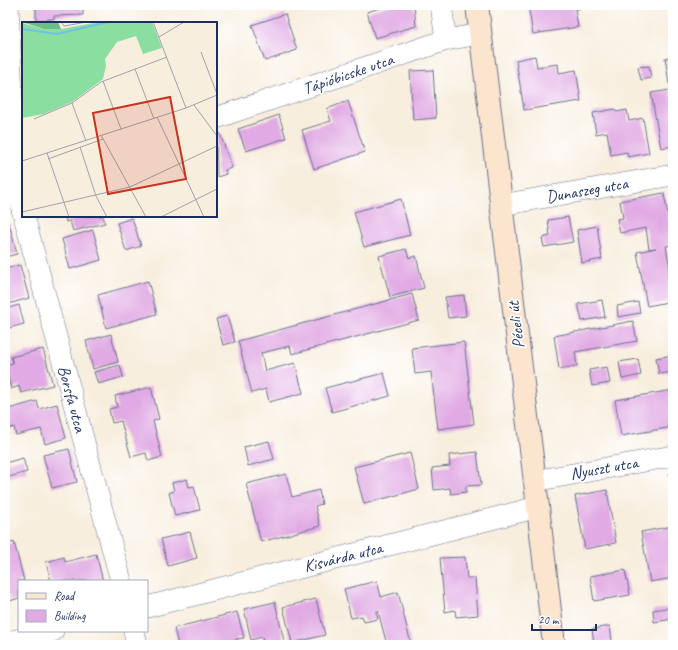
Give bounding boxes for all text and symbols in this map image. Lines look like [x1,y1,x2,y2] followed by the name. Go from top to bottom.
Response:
[22,22,217,217] inset map
[300,48,398,99] street label: Tápióbicske utca
[545,172,631,208] street label: Dunaszeg utca
[502,298,529,350] street label: Péceli út
[53,363,91,436] street label: Borsfa utca
[568,451,641,484] street label: Nyuszt utca
[302,537,386,577] street label: Kisvárda utca
[18,580,148,632] legend
[54,588,76,604] text: Road
[532,606,596,632] scale bar
[54,608,86,624] text: Building
[538,612,560,628] text: 20 m

